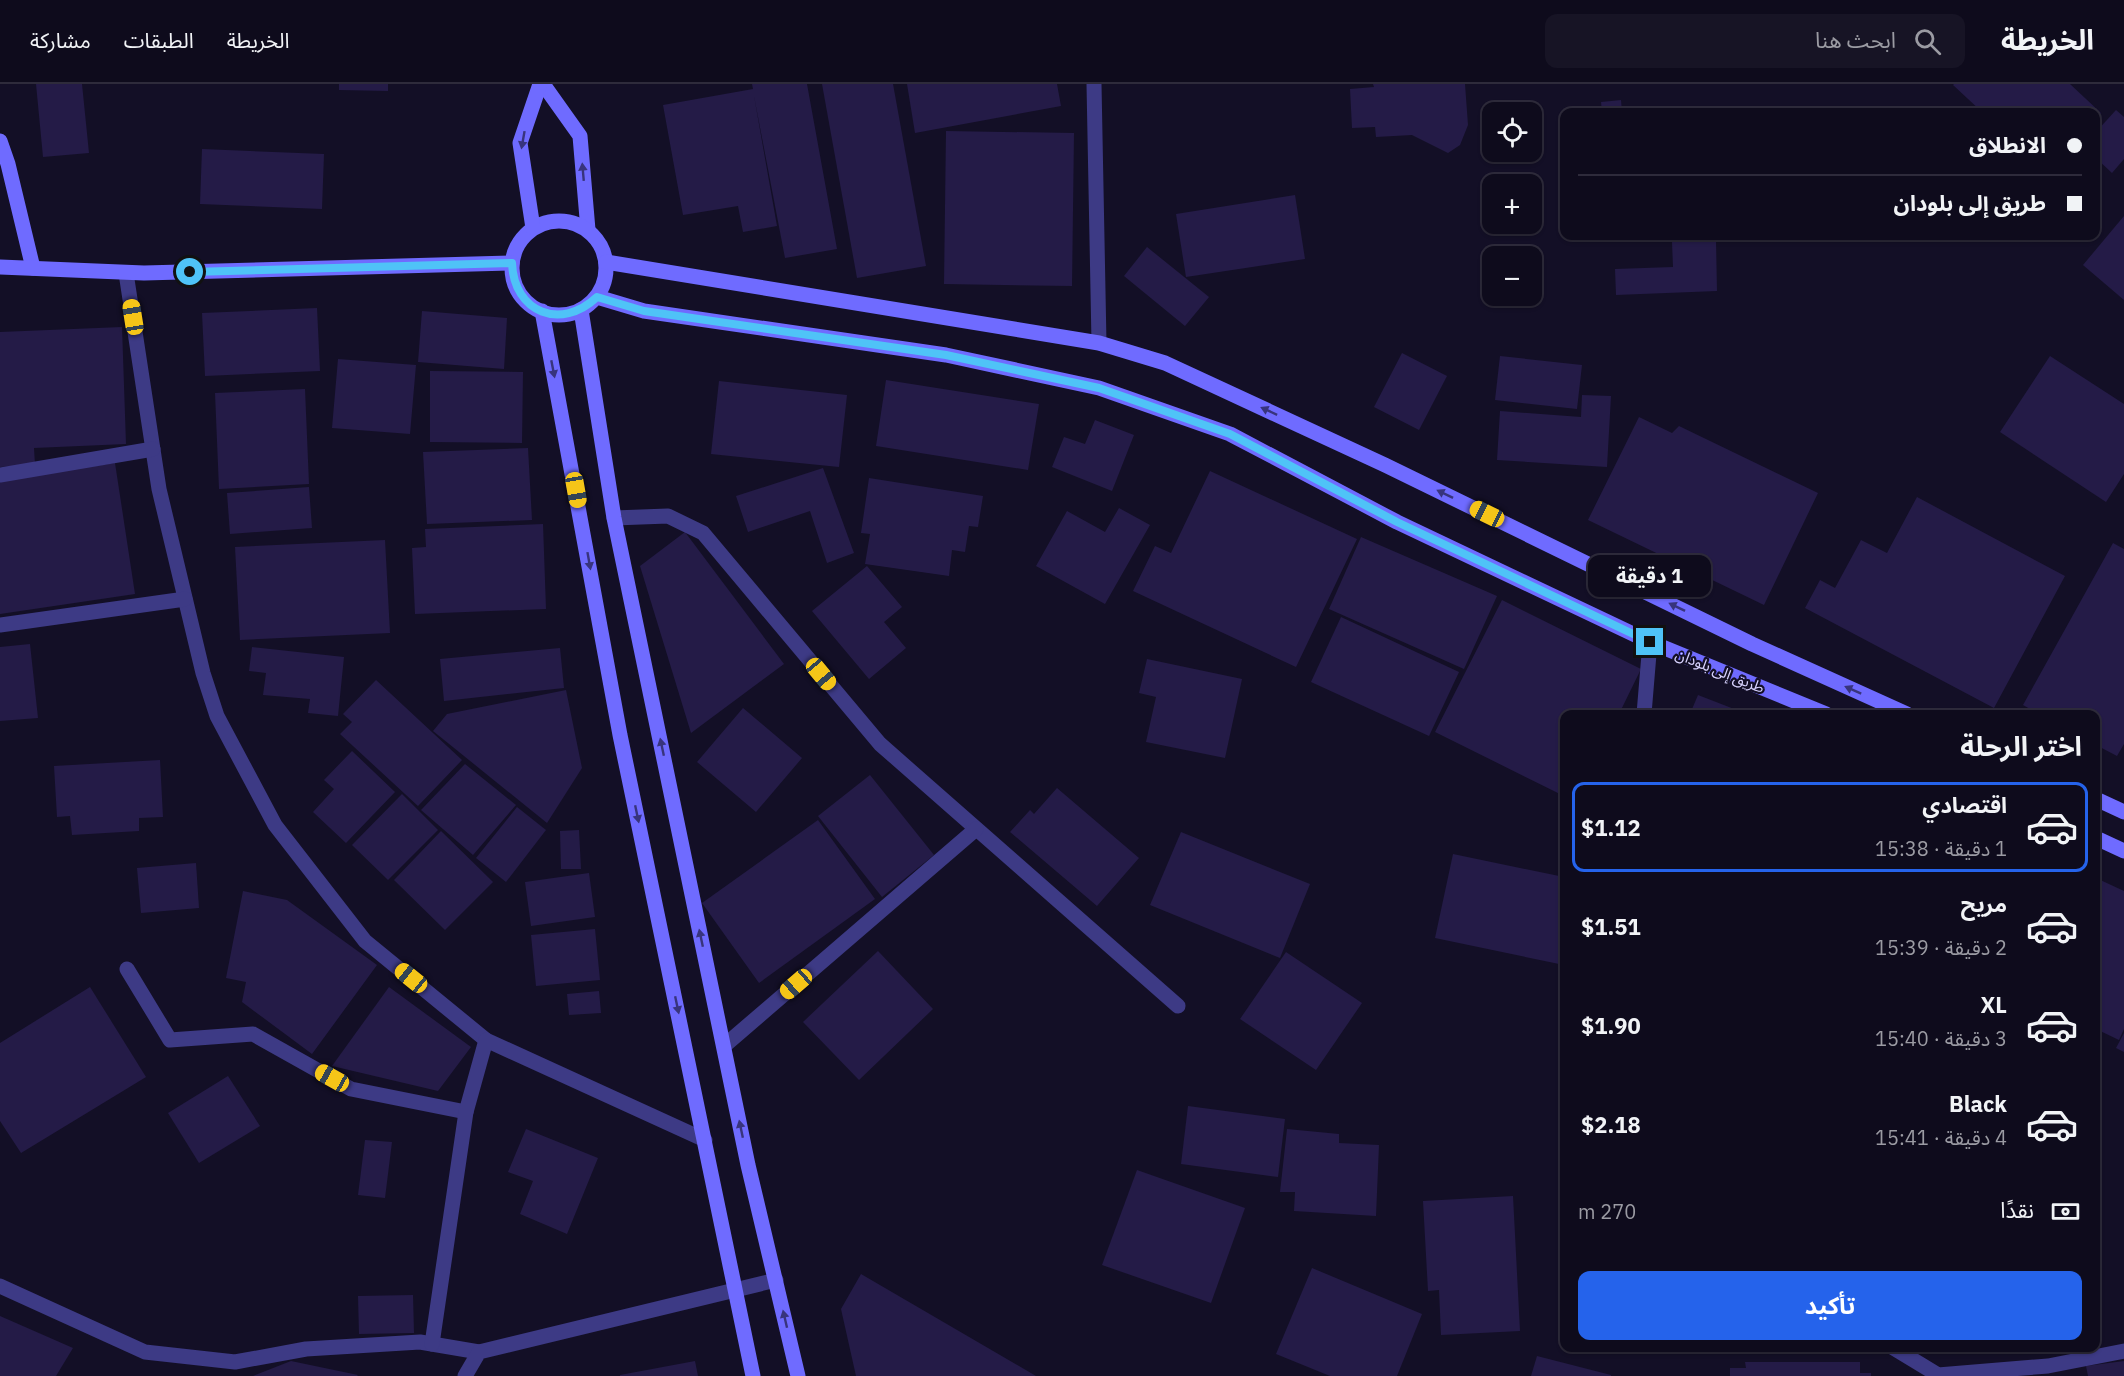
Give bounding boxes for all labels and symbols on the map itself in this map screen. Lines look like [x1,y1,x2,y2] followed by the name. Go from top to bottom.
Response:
[518,131,527,150] one-way arrow
[578,163,588,182] one-way arrow
[176,258,203,285] route start
[121,298,145,336] car
[549,360,558,379] one-way arrow
[1259,406,1277,416] one-way arrow
[564,471,588,509] car
[1437,489,1454,499] one-way arrow
[1467,498,1507,530] car
[584,551,593,570] one-way arrow
[1588,555,1712,597] callout: 1 دقيقة
[1668,603,1685,612] one-way arrow
[1636,628,1663,655] route end
[1672,644,1768,698] street label: طريق إلى بلودان
[803,654,839,694] car
[1844,685,1862,695] one-way arrow
[657,737,666,756] one-way arrow
[632,805,642,823] one-way arrow
[696,928,705,947] one-way arrow
[391,960,431,996] car
[777,965,815,1003] car
[672,996,682,1014] one-way arrow
[312,1061,352,1095] car
[736,1119,745,1138] one-way arrow
[779,1310,789,1328] one-way arrow

